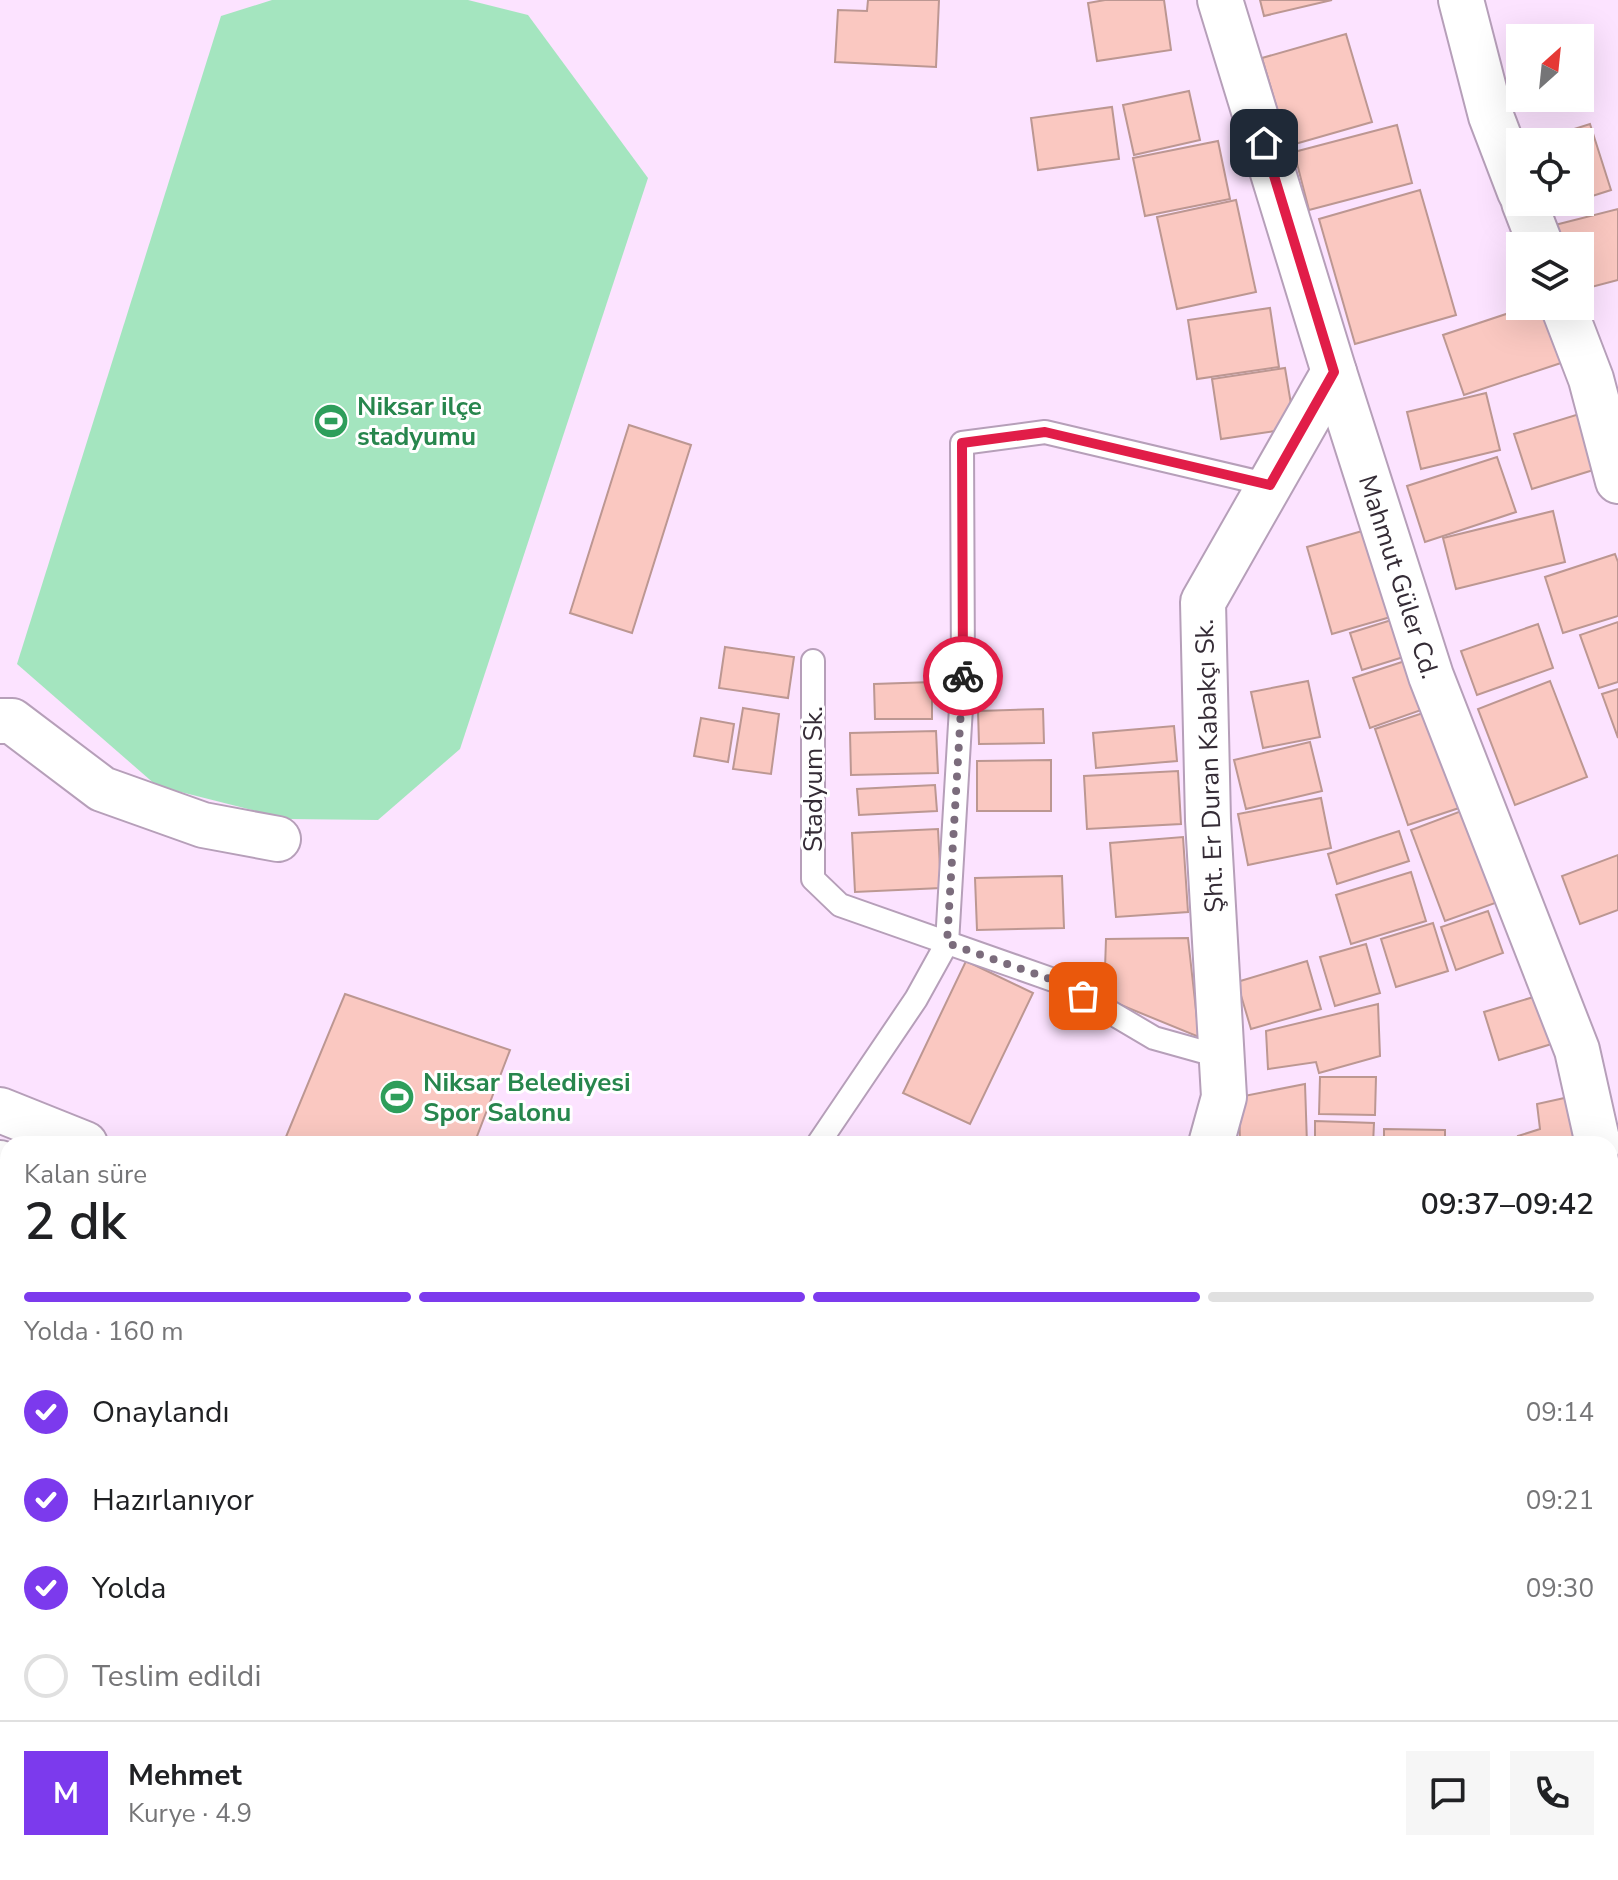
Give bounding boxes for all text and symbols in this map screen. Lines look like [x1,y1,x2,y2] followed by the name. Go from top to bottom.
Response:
[1506,24,1594,112] north arrow
[1506,24,1594,320] map controls
[1230,109,1298,177] pin
[1242,121,1286,165] icon: home
[1506,128,1594,216] button: locate
[1506,232,1594,320] button: layers
[357,389,482,454] place label: Niksar ilçe stadyumu
[312,402,350,440] sports icon: Niksar ilçe stadyumu
[1350,471,1448,683] street label: Mahmut Güler Cd.
[1187,619,1232,913] street label: Şht. Er Duran Kabakçı Sk.
[923,636,1003,716] courier
[941,654,985,698] icon: bike
[796,706,831,852] street label: Stadyum Sk.
[1049,962,1117,1030] pin
[1061,974,1105,1018] icon: bag
[423,1065,631,1130] place label: Niksar Belediyesi Spor Salonu
[378,1078,416,1116] sports icon: Niksar Belediyesi Spor Salonu
[24,1157,147,1192] text: Kalan süre
[1421,1184,1594,1225] text: 09:37–09:42
[24,1186,126,1257] text: 2 dk
[24,1314,183,1349] text: Yolda · 160 m
[24,1390,68,1434] icon: check
[92,1392,230,1433] text: Onaylandı
[1526,1395,1594,1430] text: 09:14
[24,1478,68,1522] icon: check
[92,1480,254,1521] text: Hazırlanıyor
[1526,1483,1594,1518] text: 09:21
[24,1566,68,1610] icon: check
[92,1568,166,1609] text: Yolda
[1526,1571,1594,1606] text: 09:30
[92,1656,261,1697] text: Teslim edildi
[1406,1751,1490,1835] button: chat
[1510,1751,1594,1835] button: phone
[128,1755,242,1796] text: Mehmet
[53,1773,79,1814] text: M
[128,1796,252,1831] text: Kurye · 4.9

